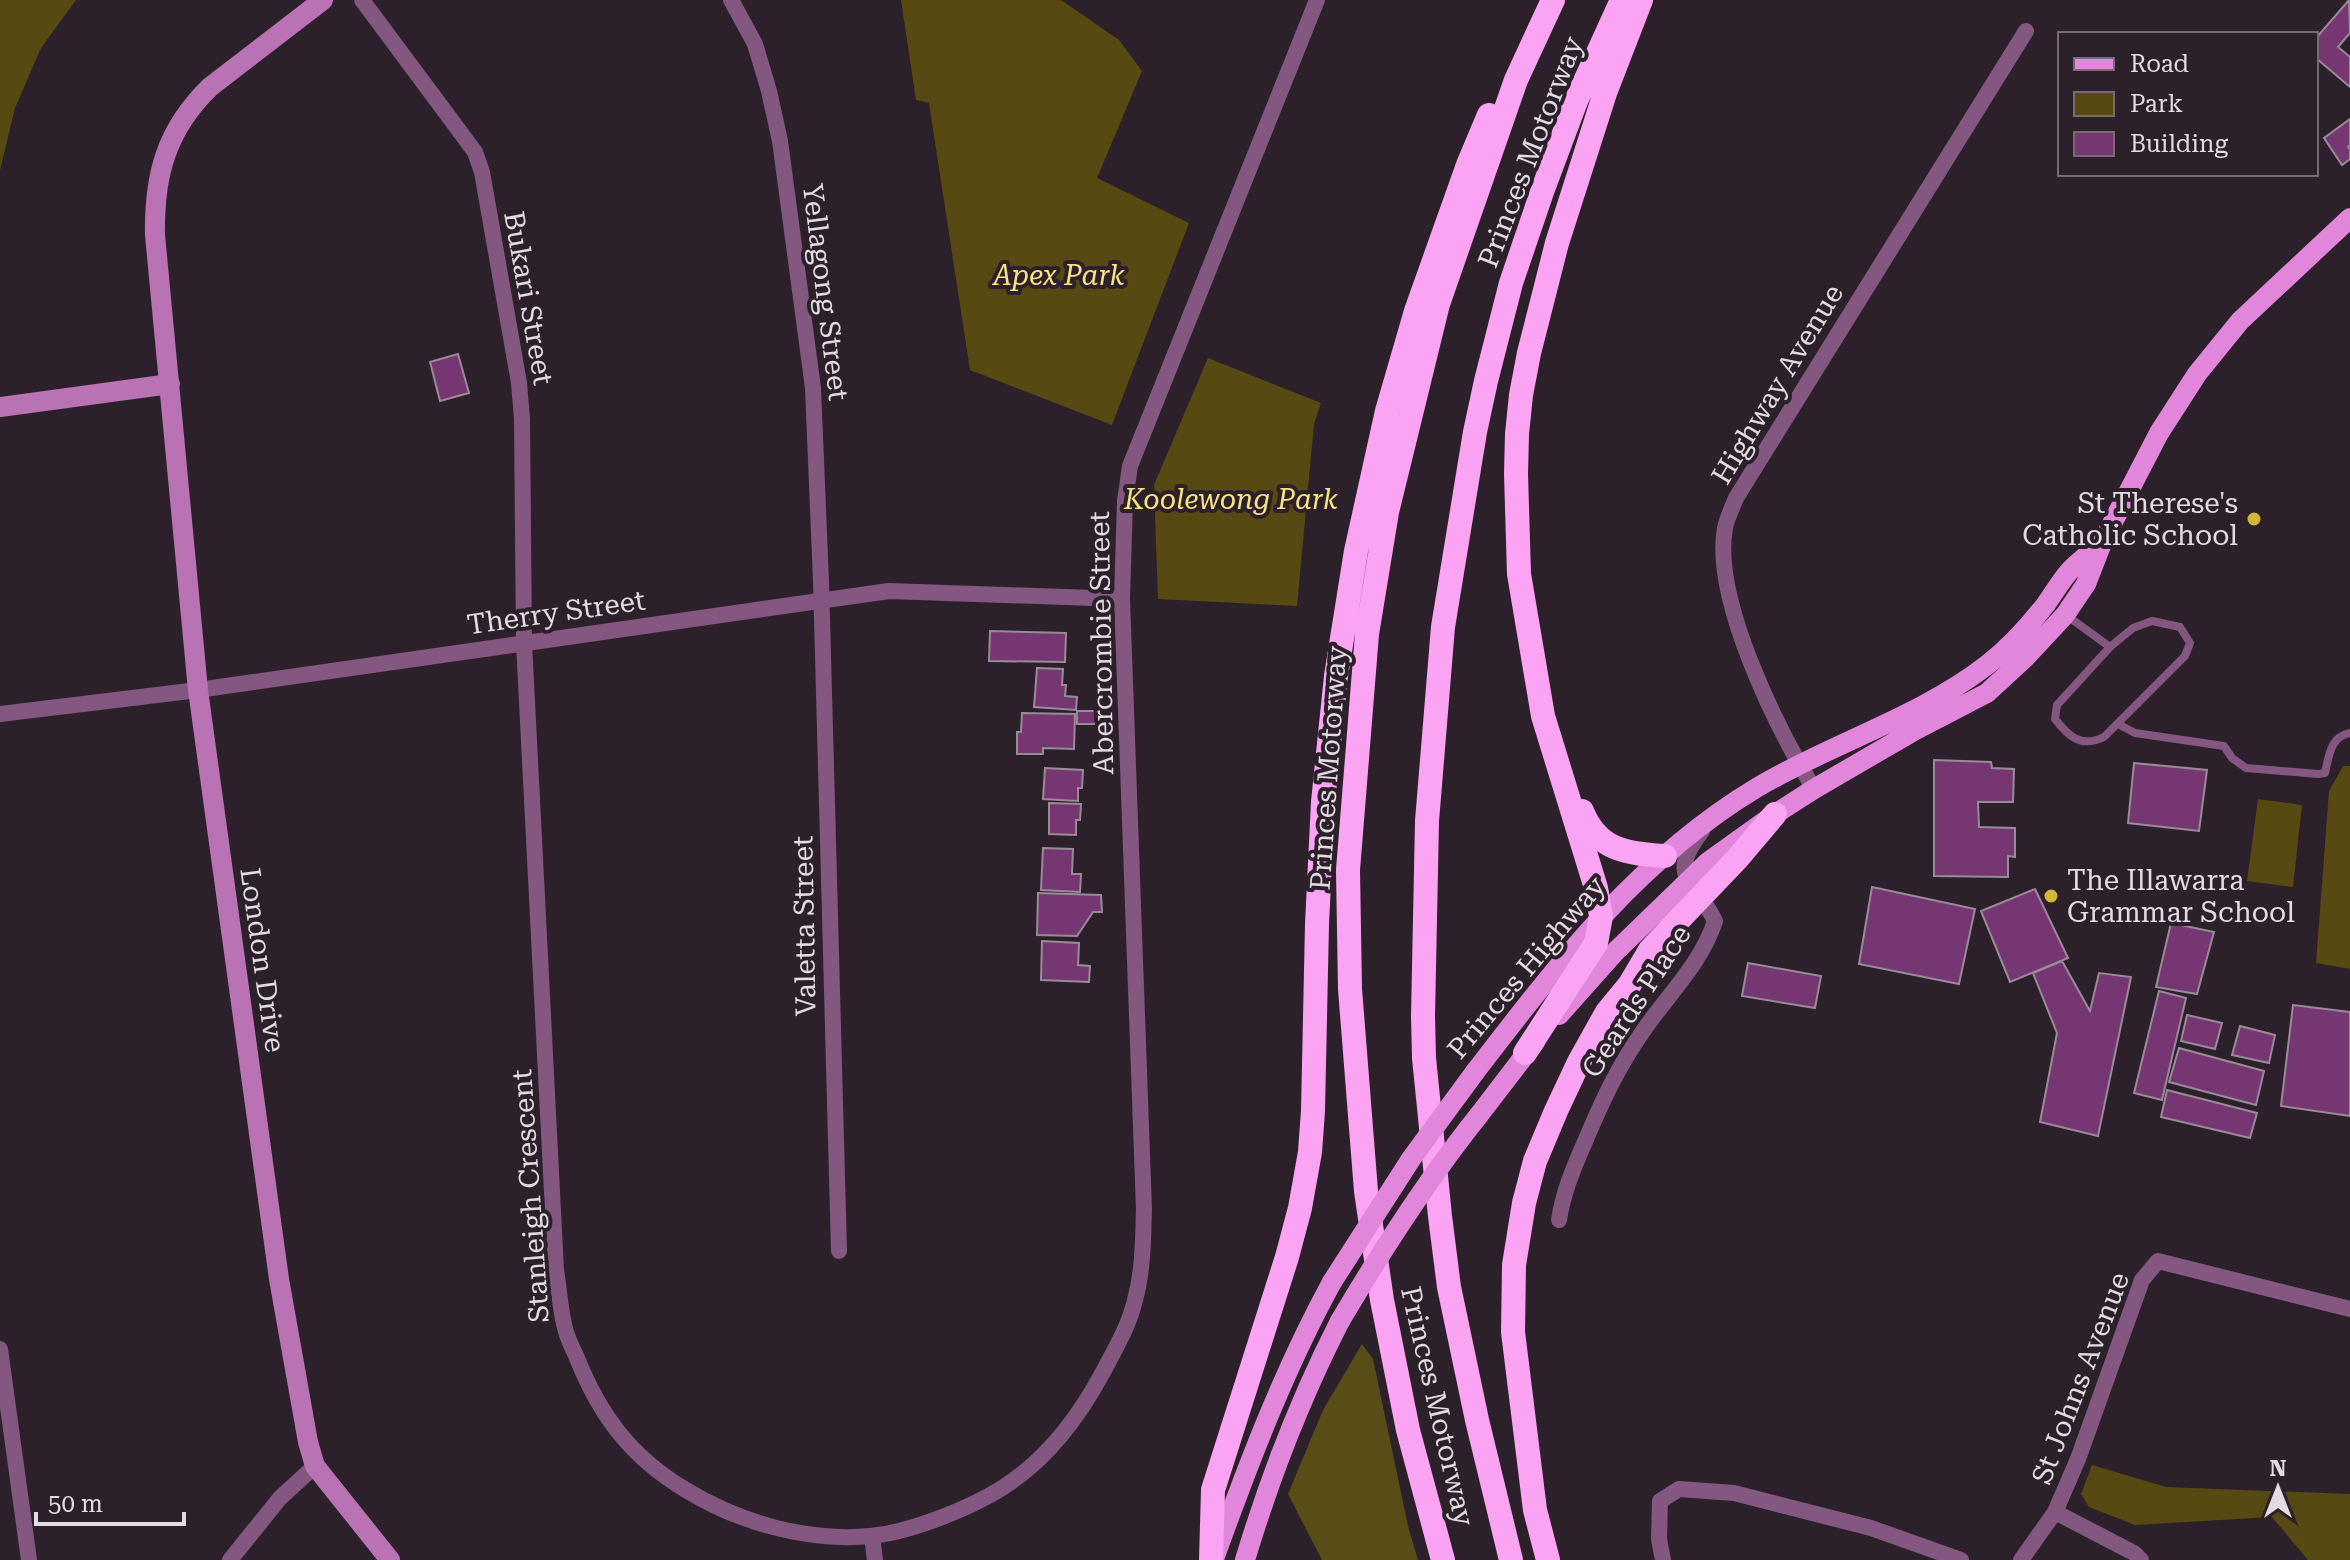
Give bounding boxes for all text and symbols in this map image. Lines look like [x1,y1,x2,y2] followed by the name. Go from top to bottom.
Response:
[1471,32,1590,272] street label: Princes Motorway
[2058,32,2318,176] legend
[2130,50,2189,78] text: Road
[2130,90,2183,118] text: Park
[2130,130,2228,158] text: Building
[796,182,855,402] street label: Yellagong Street
[497,209,560,387] street label: Bukari Street
[991,259,1125,292] park label: Apex Park
[1705,278,1850,490] street label: Highway Avenue
[1123,483,1339,516] park label: Koolewong Park
[2022,487,2238,552] place label: St Therese's Catholic School
[2245,510,2263,528] marker: St Therese's Catholic School
[1083,511,1120,775] street label: Abercrombie Street
[465,584,647,641] street label: Therry Street
[1304,644,1354,891] street label: Princes Motorway
[786,835,823,1017] street label: Valetta Street
[2067,864,2295,929] place label: The Illawarra Grammar School
[233,866,292,1055] street label: London Drive
[1441,869,1612,1065] street label: Princes Highway
[2042,887,2060,905] marker: The Illawarra Grammar School
[1575,919,1698,1084] street label: Geards Place
[505,1068,556,1324] street label: Stanleigh Crescent
[2025,1268,2136,1489] street label: St Johns Avenue
[1394,1283,1481,1530] street label: Princes Motorway
[2238,1448,2318,1528] north arrow
[2270,1456,2287,1481] text: N
[36,1476,184,1526] scale bar
[48,1490,103,1518] text: 50 m

